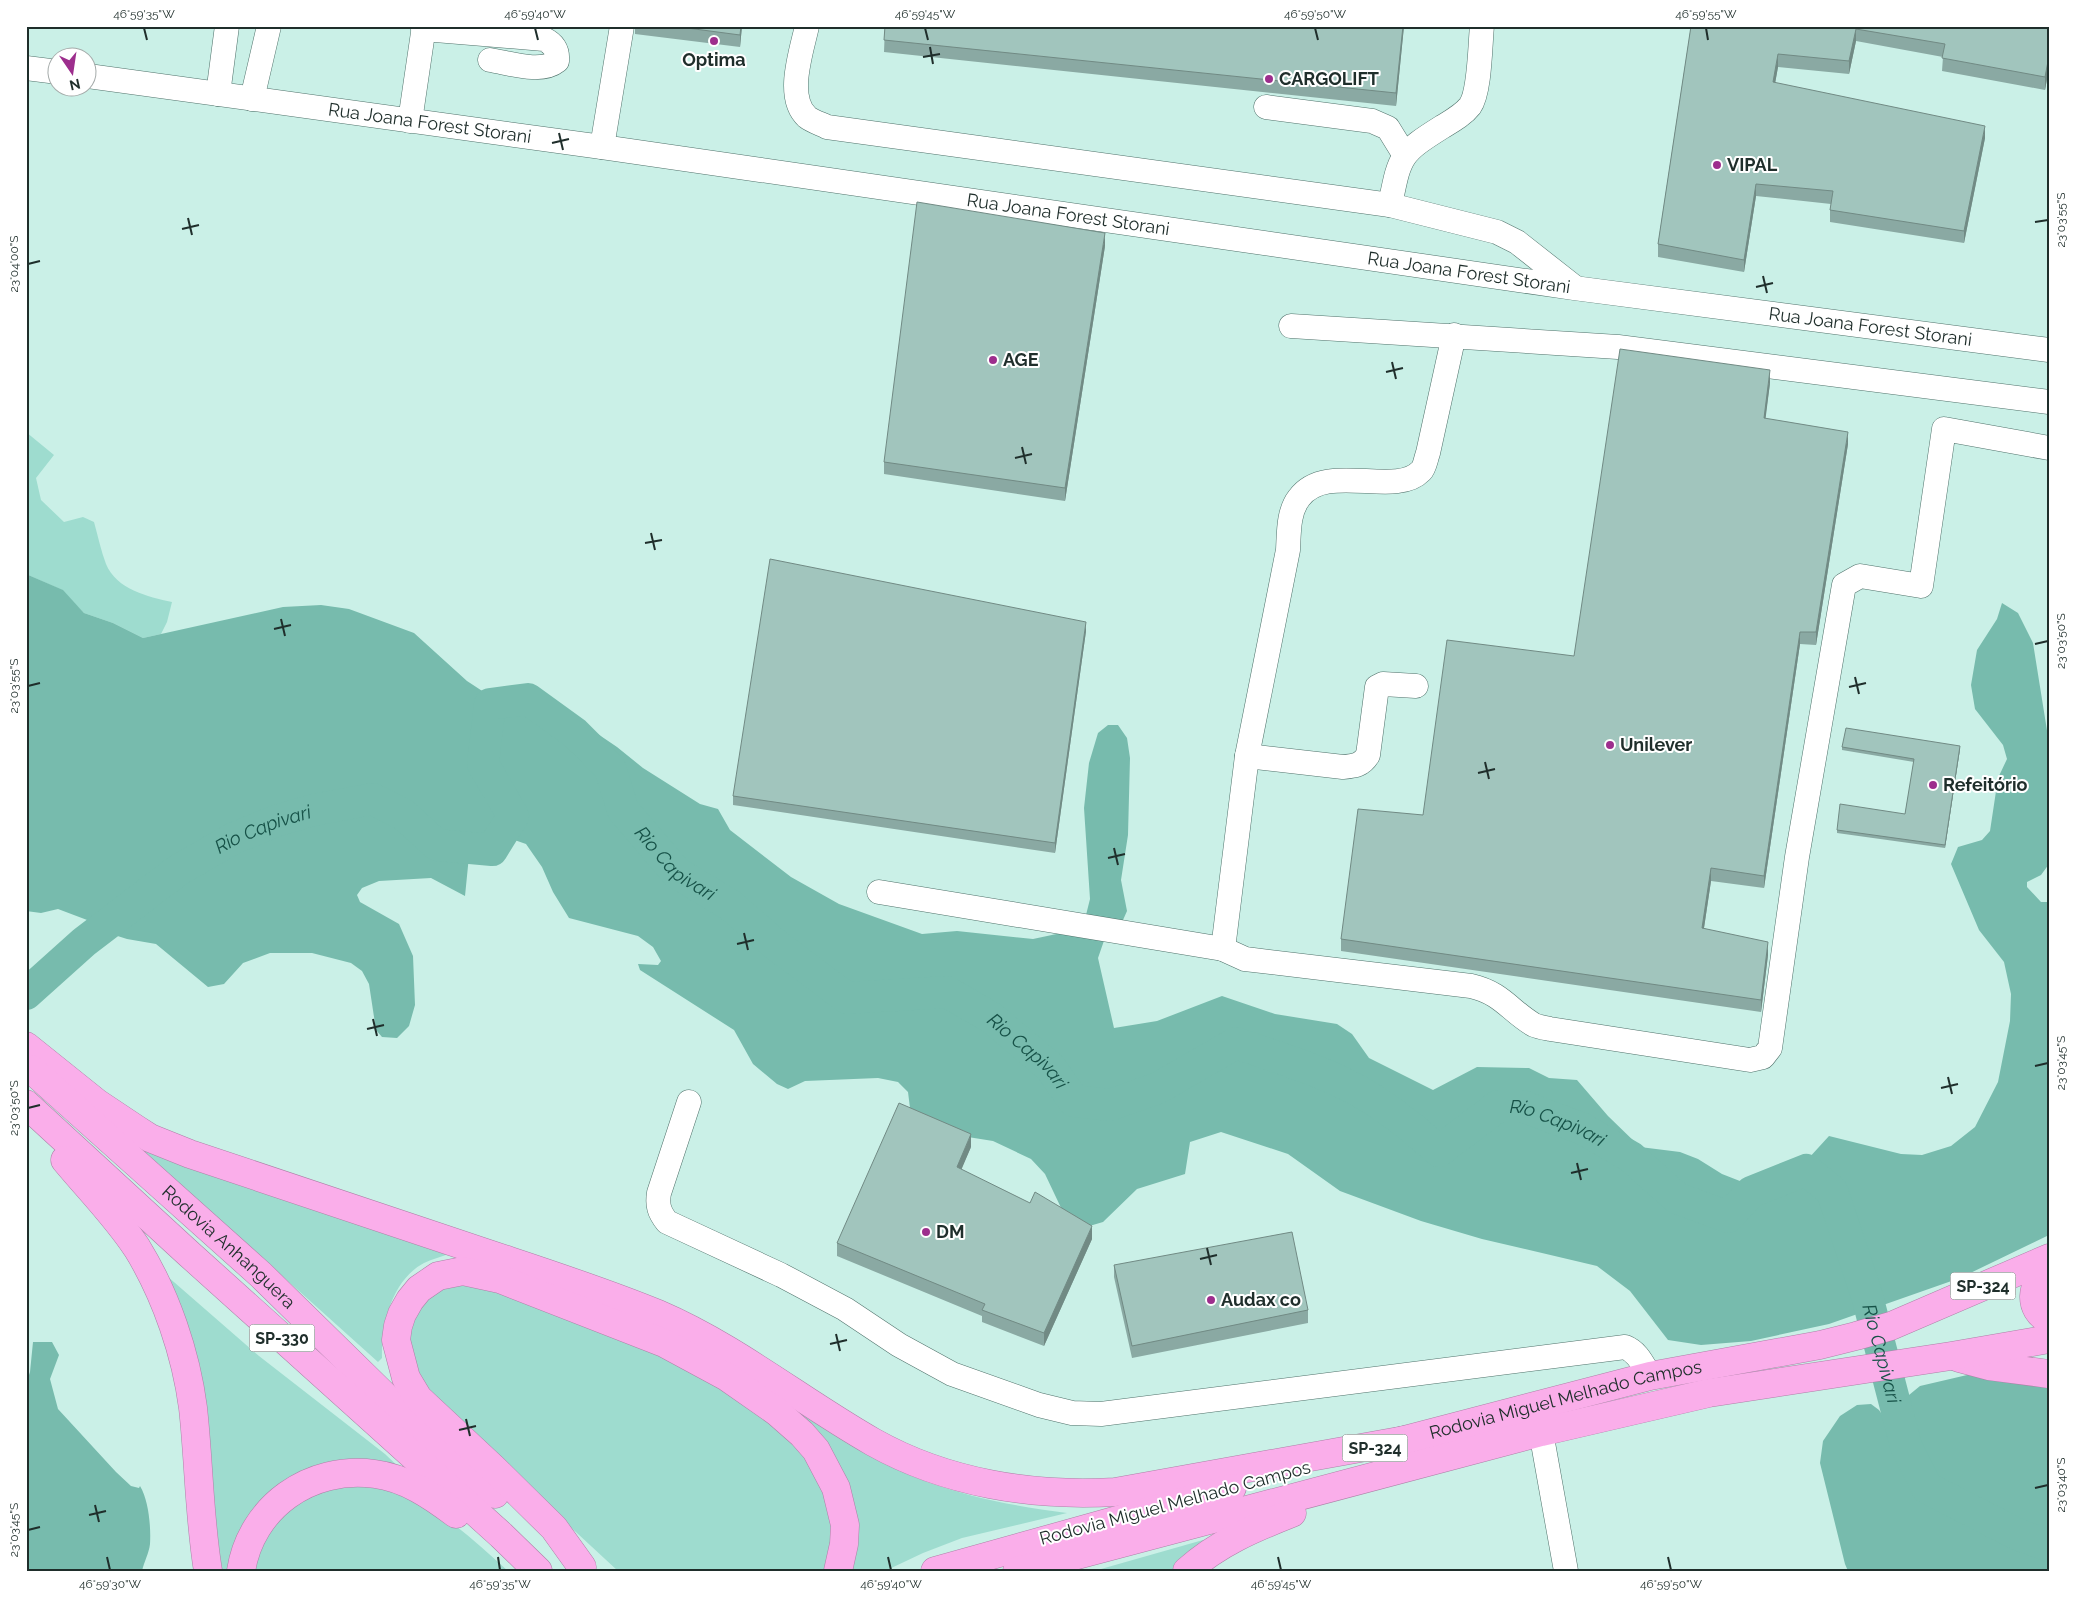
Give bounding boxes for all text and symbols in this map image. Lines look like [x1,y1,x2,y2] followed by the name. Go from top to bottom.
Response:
[113,7,175,21] text: 46°59'35"W
[504,7,566,21] text: 46°59'40"W
[895,7,956,21] text: 46°59'45"W
[1284,7,1347,21] text: 46°59'50"W
[1675,7,1737,21] text: 46°59'55"W
[708,35,720,47] marker: Optima
[48,48,98,98] north arrow
[682,49,746,70] place label: Optima
[1279,68,1379,89] place label: CARGOLIFT
[1263,73,1275,85] marker: CARGOLIFT
[68,76,82,94] text: N
[327,98,533,147] street label: Rua Joana Forest Storani
[1727,154,1778,175] place label: VIPAL
[1711,159,1723,171] marker: VIPAL
[965,189,1171,239] street label: Rua Joana Forest Storani
[2054,192,2068,248] text: 23°03'55"S
[7,236,21,292] text: 23°04'00"S
[1366,247,1572,297] street label: Rua Joana Forest Storani
[1768,303,1973,350] street label: Rua Joana Forest Storani
[1003,349,1039,370] place label: AGE
[987,354,999,366] marker: AGE
[2054,613,2068,669] text: 23°03'50"S
[7,658,21,714] text: 23°03'55"S
[1620,734,1692,755] place label: Unilever
[1604,739,1616,751] marker: Unilever
[1943,774,2028,795] place label: Refeitório
[1927,779,1939,791] marker: Refeitório
[211,800,314,858] water label: Rio Capivari
[631,821,721,905] water label: Rio Capivari
[983,1008,1073,1094] water label: Rio Capivari
[2054,1036,2068,1090] text: 23°03'45"S
[7,1080,21,1136] text: 23°03'50"S
[1510,1095,1610,1151] water label: Rio Capivari
[158,1181,300,1313] street label: Rodovia Anhanguera
[936,1221,964,1242] place label: DM
[920,1226,932,1238] marker: DM
[1950,1272,2016,1300] road number: SP-324
[1221,1289,1301,1310] place label: Audax co
[1205,1294,1217,1306] marker: Audax co
[1858,1301,1906,1406] water label: Rio Capivari
[250,1325,314,1352] road number: SP-330
[1427,1356,1704,1443] street label: Rodovia Miguel Melhado Campos
[1342,1435,1408,1462] road number: SP-324
[1037,1456,1313,1549] street label: Rodovia Miguel Melhado Campos
[2054,1457,2068,1513] text: 23°03'40"S
[7,1503,21,1557] text: 23°03'45"S
[79,1577,142,1591] text: 46°59'30"W
[469,1577,531,1591] text: 46°59'35"W
[860,1577,922,1591] text: 46°59'40"W
[1251,1577,1312,1591] text: 46°59'45"W
[1640,1577,1703,1591] text: 46°59'50"W

